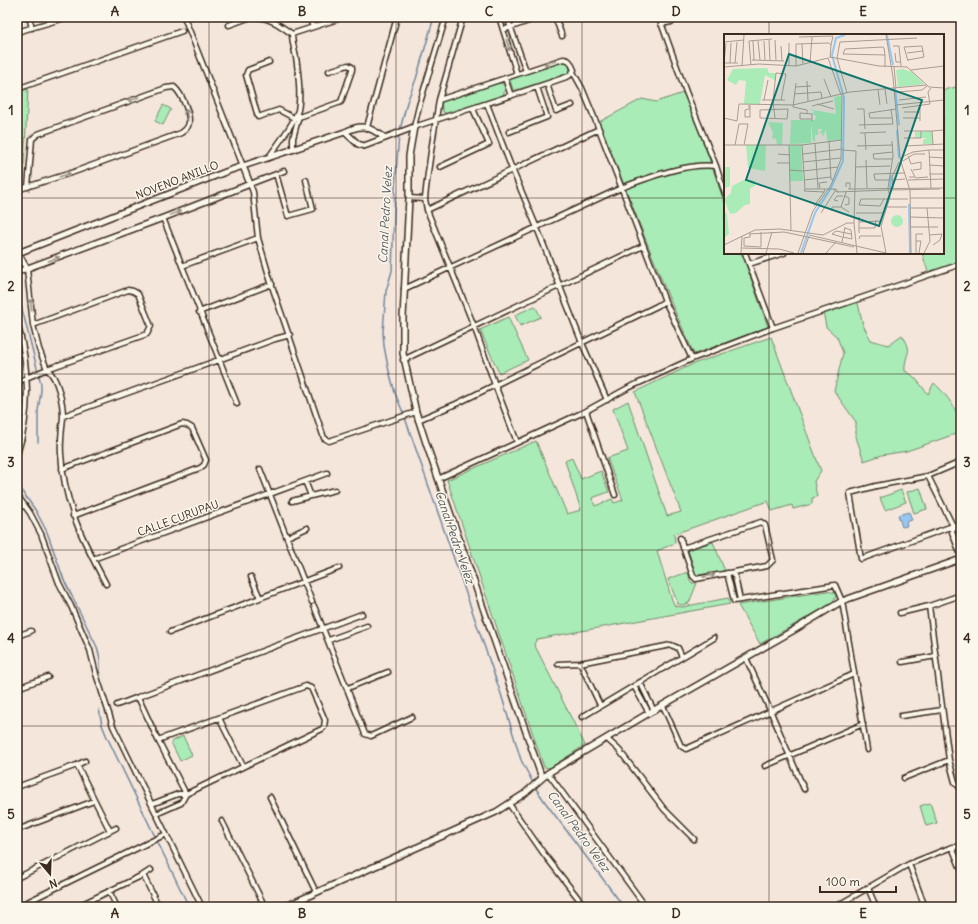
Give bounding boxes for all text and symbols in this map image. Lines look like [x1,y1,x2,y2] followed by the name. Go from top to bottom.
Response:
[111,3,120,20] text: A
[298,3,307,20] text: B
[485,3,494,20] text: C
[671,3,681,20] text: D
[859,3,867,20] text: E
[724,34,944,254] inset map
[505,39,512,52] one-way arrow
[543,60,556,67] one-way arrow
[128,96,140,104] one-way arrow
[8,102,14,119] text: 1
[964,102,970,119] text: 1
[183,109,191,122] one-way arrow
[134,158,220,202] street label: NOVENO ANILLO
[375,165,395,264] water label: Canal Pedro Velez
[59,171,72,178] one-way arrow
[169,209,181,217] one-way arrow
[47,254,59,262] one-way arrow
[7,278,15,295] text: 2
[963,278,971,295] text: 2
[27,299,35,312] one-way arrow
[7,454,15,471] text: 3
[963,454,971,471] text: 3
[432,489,478,587] water label: Canal Pedro Velez
[135,497,221,539] street label: CALLE CURUPAU
[766,543,774,556] one-way arrow
[702,572,715,580] one-way arrow
[7,630,15,647] text: 4
[963,630,971,647] text: 4
[544,787,614,876] water label: Canal Pedro Velez
[7,806,15,823] text: 5
[963,806,971,823] text: 5
[30,854,70,894] north arrow
[820,868,896,894] scale bar
[826,874,860,889] text: 100 m
[47,876,59,891] text: N
[111,905,120,922] text: A
[298,905,307,922] text: B
[485,905,494,922] text: C
[671,905,681,922] text: D
[859,905,867,922] text: E

